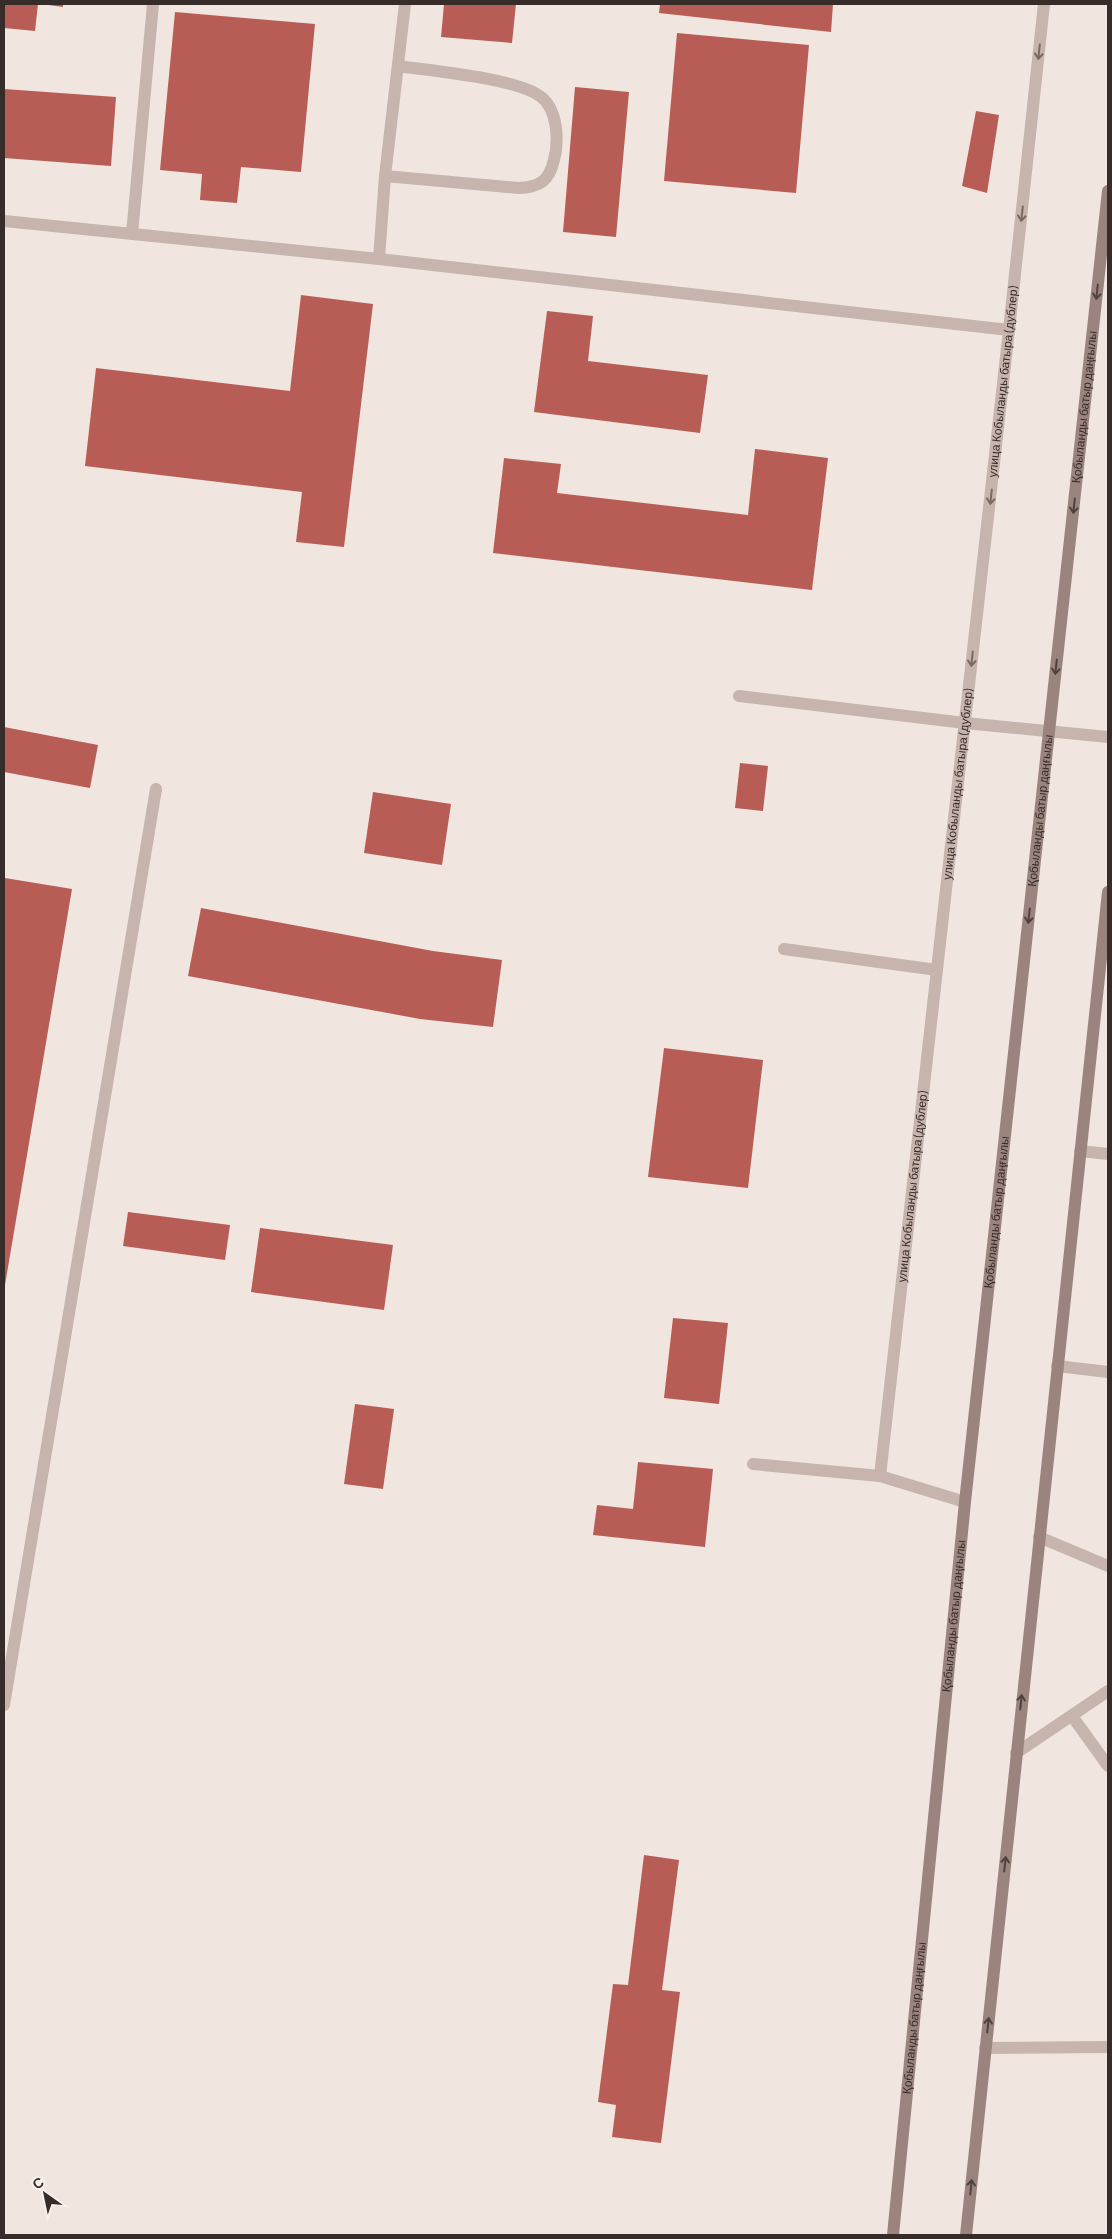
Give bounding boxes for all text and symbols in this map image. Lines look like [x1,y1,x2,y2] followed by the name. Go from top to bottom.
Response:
[1034,44,1044,60] one-way arrow
[1017,206,1027,222] one-way arrow
[1092,284,1102,300] one-way arrow
[984,285,1020,478] street label: улица Кобыланды батыра (дублер)
[1068,330,1099,484] street label: Қобыланды батыр даңғылы
[986,489,996,505] one-way arrow
[1069,497,1079,513] one-way arrow
[967,650,977,666] one-way arrow
[1051,659,1061,675] one-way arrow
[939,687,975,880] street label: улица Кобыланды батыра (дублер)
[1024,734,1055,887] street label: Қобыланды батыр даңғылы
[1024,907,1034,923] one-way arrow
[894,1090,930,1283] street label: улица Кобыланды батыра (дублер)
[980,1135,1011,1289] street label: Қобыланды батыр даңғылы
[938,1539,967,1693] street label: Қобыланды батыр даңғылы
[1016,1694,1026,1710] one-way arrow
[1000,1856,1010,1872] one-way arrow
[899,1941,928,2095] street label: Қобыланды батыр даңғылы
[983,2017,993,2033] one-way arrow
[20,2169,70,2219] north arrow
[29,2173,47,2193] text: С
[966,2179,976,2195] one-way arrow

